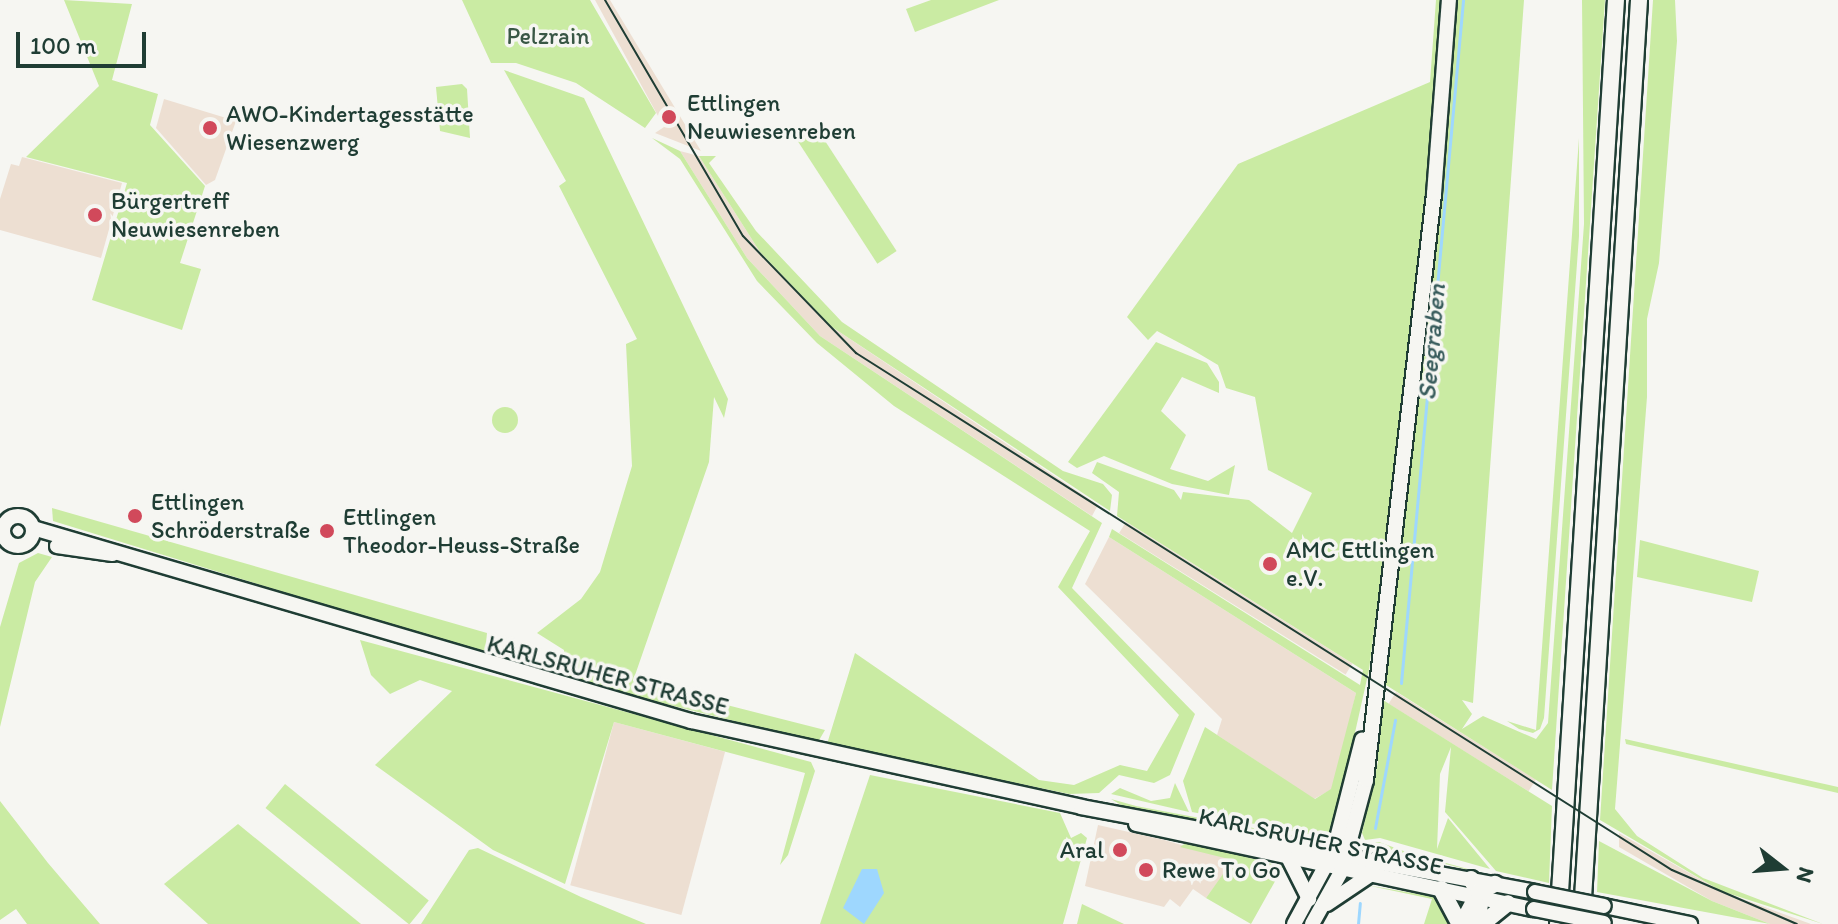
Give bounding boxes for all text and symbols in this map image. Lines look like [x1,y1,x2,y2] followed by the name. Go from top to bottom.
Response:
[20,16,150,66] scale bar
[506,22,590,50] park label: Pelzrain
[30,31,96,60] text: 100 m
[687,89,856,145] place label: Ettlingen Neuwiesenreben
[226,100,474,156] place label: AWO-Kindertagesstätte Wiesenzwerg
[658,106,680,128] marker: Ettlingen Neuwiesenreben
[201,119,219,137] marker: AWO-Kindertagesstätte Wiesenzwerg
[111,187,280,243] place label: Bürgertreff Neuwiesenreben
[86,206,104,224] marker: Bürgertreff Neuwiesenreben
[1411,283,1453,401] water label: Seegraben
[151,488,310,544] place label: Ettlingen Schröderstraße
[343,503,580,559] place label: Ettlingen Theodor-Heuss-Straße
[126,507,144,525] marker: Ettlingen Schröderstraße
[318,522,336,540] marker: Ettlingen Theodor-Heuss-Straße
[1286,536,1434,592] place label: AMC Ettlingen e.V.
[1261,555,1279,573] marker: AMC Ettlingen e.V.
[484,629,732,721] street label: KARLSRUHER STRASSE
[1196,801,1446,881] street label: KARLSRUHER STRASSE
[1742,828,1822,908] north arrow
[1060,836,1104,864] place label: Aral
[1111,841,1129,859] marker: Aral
[1162,856,1279,884] place label: Rewe To Go
[1137,861,1155,879] marker: Rewe To Go
[1790,864,1821,886] text: N

